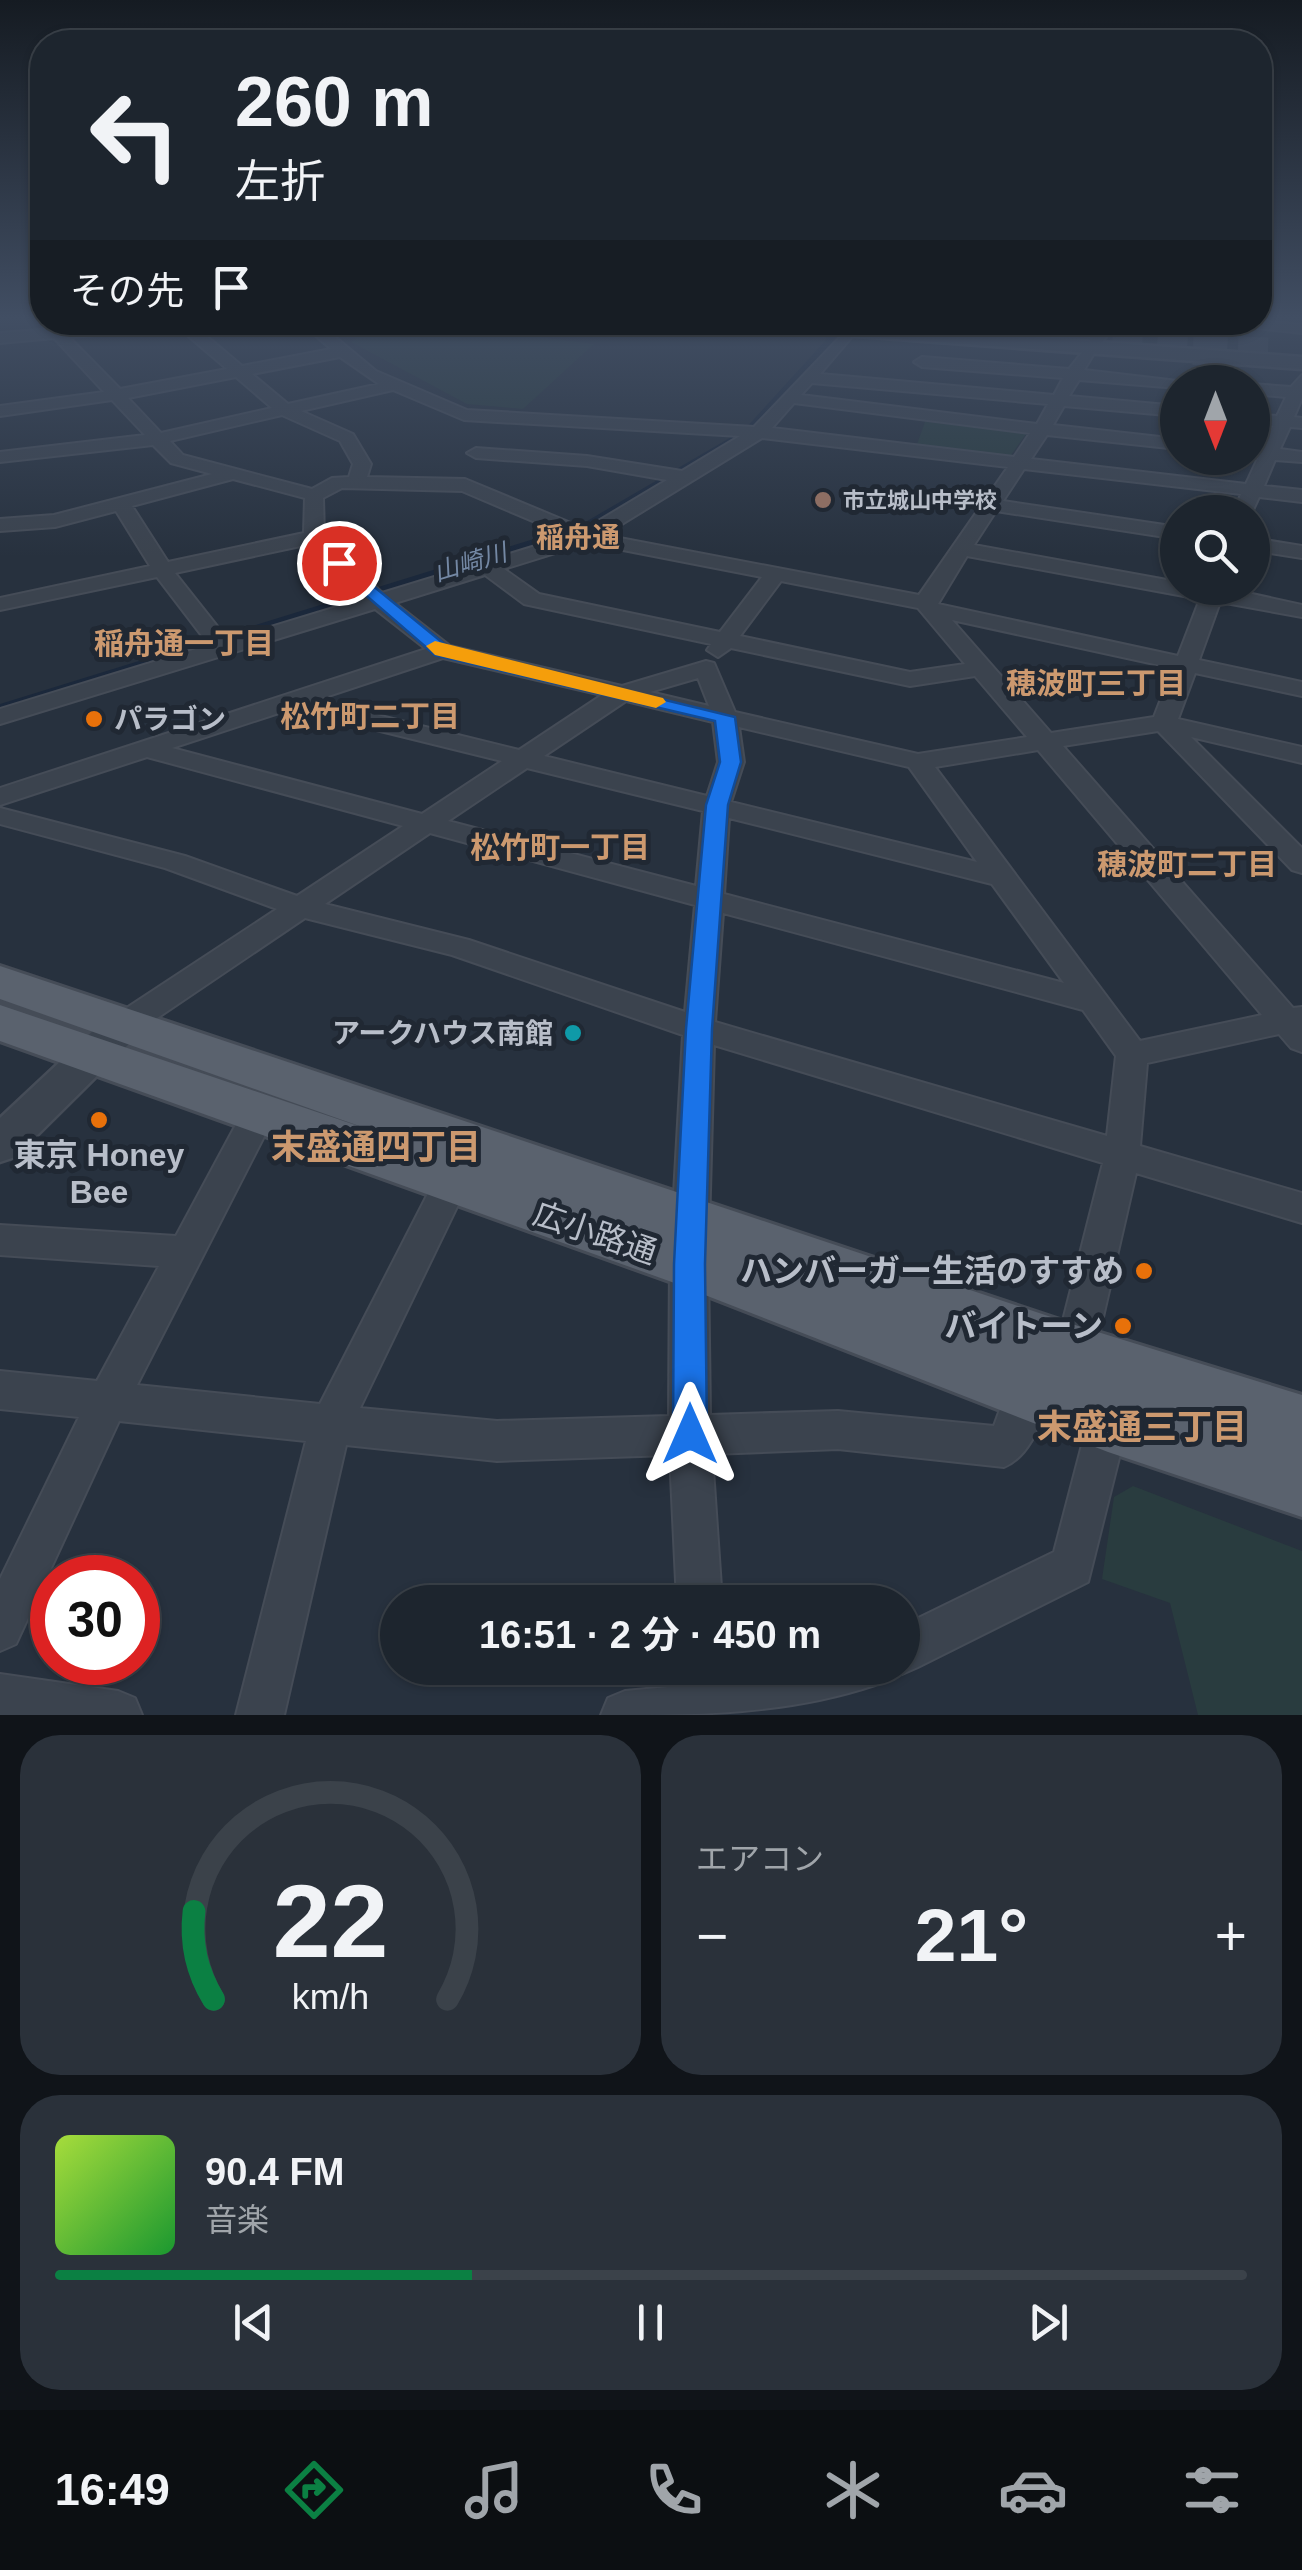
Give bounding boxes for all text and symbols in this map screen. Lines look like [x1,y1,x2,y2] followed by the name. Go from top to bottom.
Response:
[235,63,433,141] text: 260 m
[70,70,200,200] icon: left
[235,156,325,207] text: 左折
[204,260,259,315] icon: arrive
[70,270,184,312] text: その先
[1160,365,1270,475] north arrow
[1160,365,1270,605] map controls
[843,488,997,513] place label: 市立城山中学校
[812,489,834,511] marker: 市立城山中学校
[1160,495,1270,605] button: search
[297,521,382,606] pin
[536,522,620,553] district label: 稲舟通
[312,536,367,591] icon: arrive
[430,537,513,586] water label: 山崎川
[94,627,274,660] district label: 稲舟通一丁目
[1006,667,1186,700] district label: 穂波町三丁目
[280,700,460,733] district label: 松竹町二丁目
[114,704,226,735] place label: パラゴン
[83,708,105,730] marker: パラゴン
[470,831,650,864] district label: 松竹町一丁目
[1097,848,1277,881] district label: 穂波町二丁目
[332,1018,553,1049] place label: アークハウス南館
[562,1022,584,1044] marker: アークハウス南館
[88,1109,110,1131] marker: 東京 Honey Bee
[271,1127,481,1166] district label: 末盛通四丁目
[14,1137,185,1210] place label: 東京 Honey Bee
[529,1195,661,1271] street label: 広小路通
[740,1253,1124,1289] place label: ハンバーガー生活のすすめ
[1133,1260,1155,1282] marker: ハンバーガー生活のすすめ
[945,1308,1103,1344] place label: バイトーン
[1112,1315,1134,1337] marker: バイトーン
[638,1382,742,1486] position arrow
[1037,1407,1247,1446] district label: 末盛通三丁目
[30,1555,160,1685] speed limit sign: 30
[479,1614,821,1656] text: 16:51 · 2 分 · 450 m
[696,1841,824,1877] text: エアコン
[273,1863,388,1979] text: 22
[915,1893,1028,1977] text: 21°
[696,1905,728,1967] text: −
[1215,1905,1247,1967] text: +
[292,1977,369,2017] text: km/h
[205,2151,344,2193] text: 90.4 FM
[205,2202,269,2238] text: 音楽
[226,2295,281,2350] icon: previous
[623,2295,678,2350] icon: pause
[1021,2295,1076,2350] icon: next
[279,2455,349,2525] icon: directions
[459,2455,529,2525] icon: music
[639,2455,709,2525] icon: phone
[818,2455,888,2525] icon: climate
[998,2455,1068,2525] icon: car
[1177,2455,1247,2525] icon: filters
[55,2464,170,2515] text: 16:49

